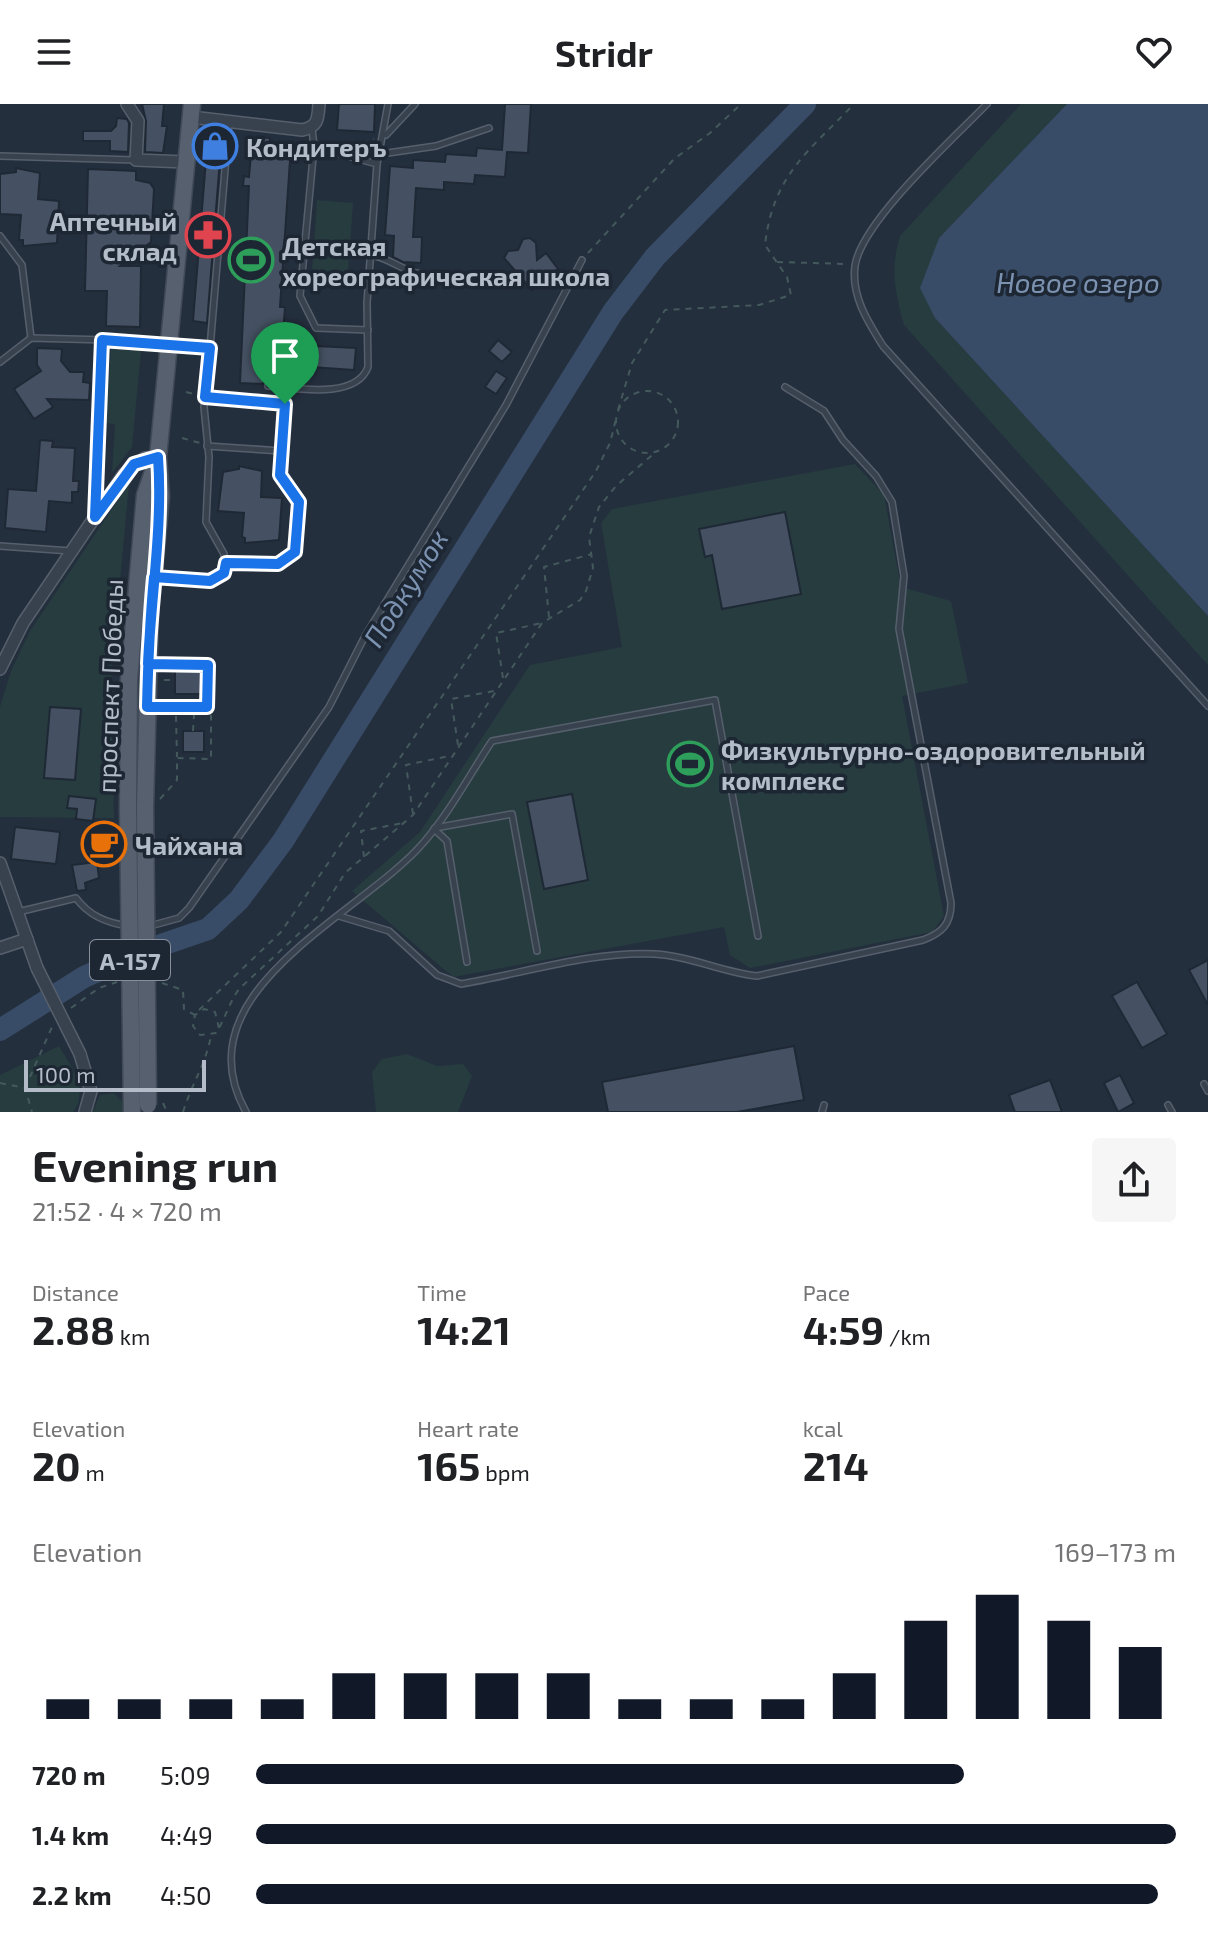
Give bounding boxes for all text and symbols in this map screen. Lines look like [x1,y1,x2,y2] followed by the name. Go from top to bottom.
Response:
[32,30,76,74] icon: menu
[1132,30,1176,74] icon: heart
[555,31,653,74] text: Stridr
[191,122,239,170] shop icon: Кондитеръ
[246,131,387,162] place label: Кондитеръ
[50,205,177,266] place label: Аптечный склад
[184,211,232,259] pharmacy icon: Аптечный склад
[282,230,610,291] place label: Детская хореографическая школа
[227,236,275,284] sports icon: Детская хореографическая школа
[996,265,1160,299] water label: Новое озеро
[251,322,319,404] pin
[263,334,307,378] icon: arrive
[356,523,454,653] water label: Подкумок
[90,578,128,794] street label: проспект Победы
[721,734,1146,795] place label: Физкультурно-оздоровительный комплекс
[666,740,714,788] sports icon: Физкультурно-оздоровительный комплекс
[80,820,128,868] cafe icon: Чайхана
[135,829,243,860] place label: Чайхана
[90,940,170,980] road number: А-157
[24,1056,206,1092] scale bar
[36,1061,95,1087] text: 100 m
[32,1138,278,1191] text: Evening run
[1092,1138,1176,1222] button: share
[32,1195,222,1226] text: 21:52 · 4 × 720 m
[32,1279,119,1305] text: Distance
[417,1279,467,1305] text: Time
[803,1279,850,1305] text: Pace
[32,1305,115,1353] text: 2.88
[417,1305,511,1353] text: 14:21
[803,1305,884,1353] text: 4:59
[115,1323,150,1349] text: km
[884,1323,931,1349] text: /km
[32,1415,125,1441] text: Elevation
[417,1415,519,1441] text: Heart rate
[803,1415,843,1441] text: kcal
[32,1441,80,1489] text: 20
[417,1441,480,1489] text: 165
[803,1441,869,1489] text: 214
[80,1459,105,1485] text: m
[480,1459,530,1485] text: bpm
[32,1536,142,1567] text: Elevation
[1055,1536,1176,1567] text: 169–173 m
[32,1759,106,1790] text: 720 m
[160,1759,211,1790] text: 5:09
[32,1819,109,1850] text: 1.4 km
[160,1819,213,1850] text: 4:49
[32,1879,112,1910] text: 2.2 km
[160,1879,212,1910] text: 4:50

